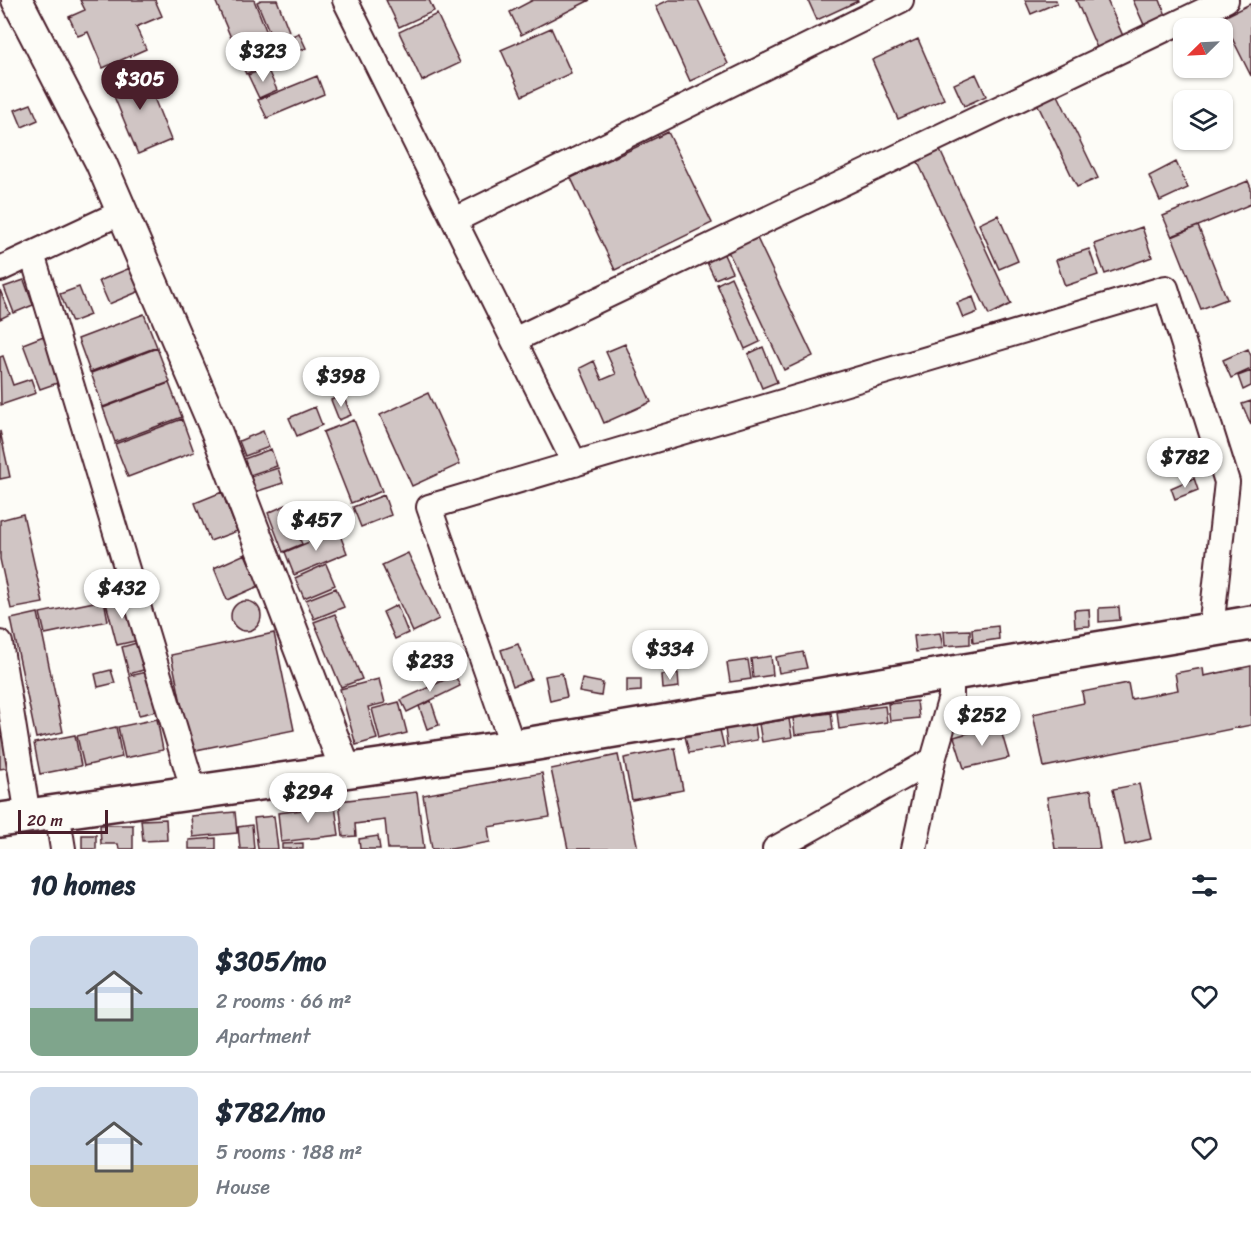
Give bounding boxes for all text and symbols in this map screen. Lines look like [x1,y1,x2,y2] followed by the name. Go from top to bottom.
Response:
[1173,18,1233,78] north arrow
[1173,18,1233,150] map controls
[227,32,299,83] pin: $323
[240,34,286,69] text: $323
[104,60,176,111] pin: $305
[115,62,165,97] text: $305
[1173,90,1233,150] button: layers
[305,357,377,408] pin: $398
[317,359,365,394] text: $398
[1149,438,1221,489] pin: $782
[1161,440,1209,475] text: $782
[280,501,352,552] pin: $457
[291,503,341,538] text: $457
[86,569,158,620] pin: $432
[98,571,146,606] text: $432
[634,630,706,681] pin: $334
[646,632,694,667] text: $334
[394,642,466,693] pin: $233
[407,644,453,679] text: $233
[946,696,1018,747] pin: $252
[958,698,1006,733] text: $252
[272,773,344,824] pin: $294
[283,775,333,810] text: $294
[27,806,63,835] text: 20 m
[18,807,108,834] scale bar
[30,862,135,908] text: 10 homes
[1188,869,1221,902] icon: filters
[216,938,326,984] text: $305/mo
[78,960,150,1032] icon: home
[1188,980,1221,1013] icon: heart
[216,984,352,1019] text: 2 rooms · 66 m²
[216,1019,310,1054] text: Apartment
[216,1089,325,1135] text: $782/mo
[78,1111,150,1183] icon: home
[1188,1131,1221,1164] icon: heart
[216,1135,362,1170] text: 5 rooms · 188 m²
[216,1170,270,1205] text: House

